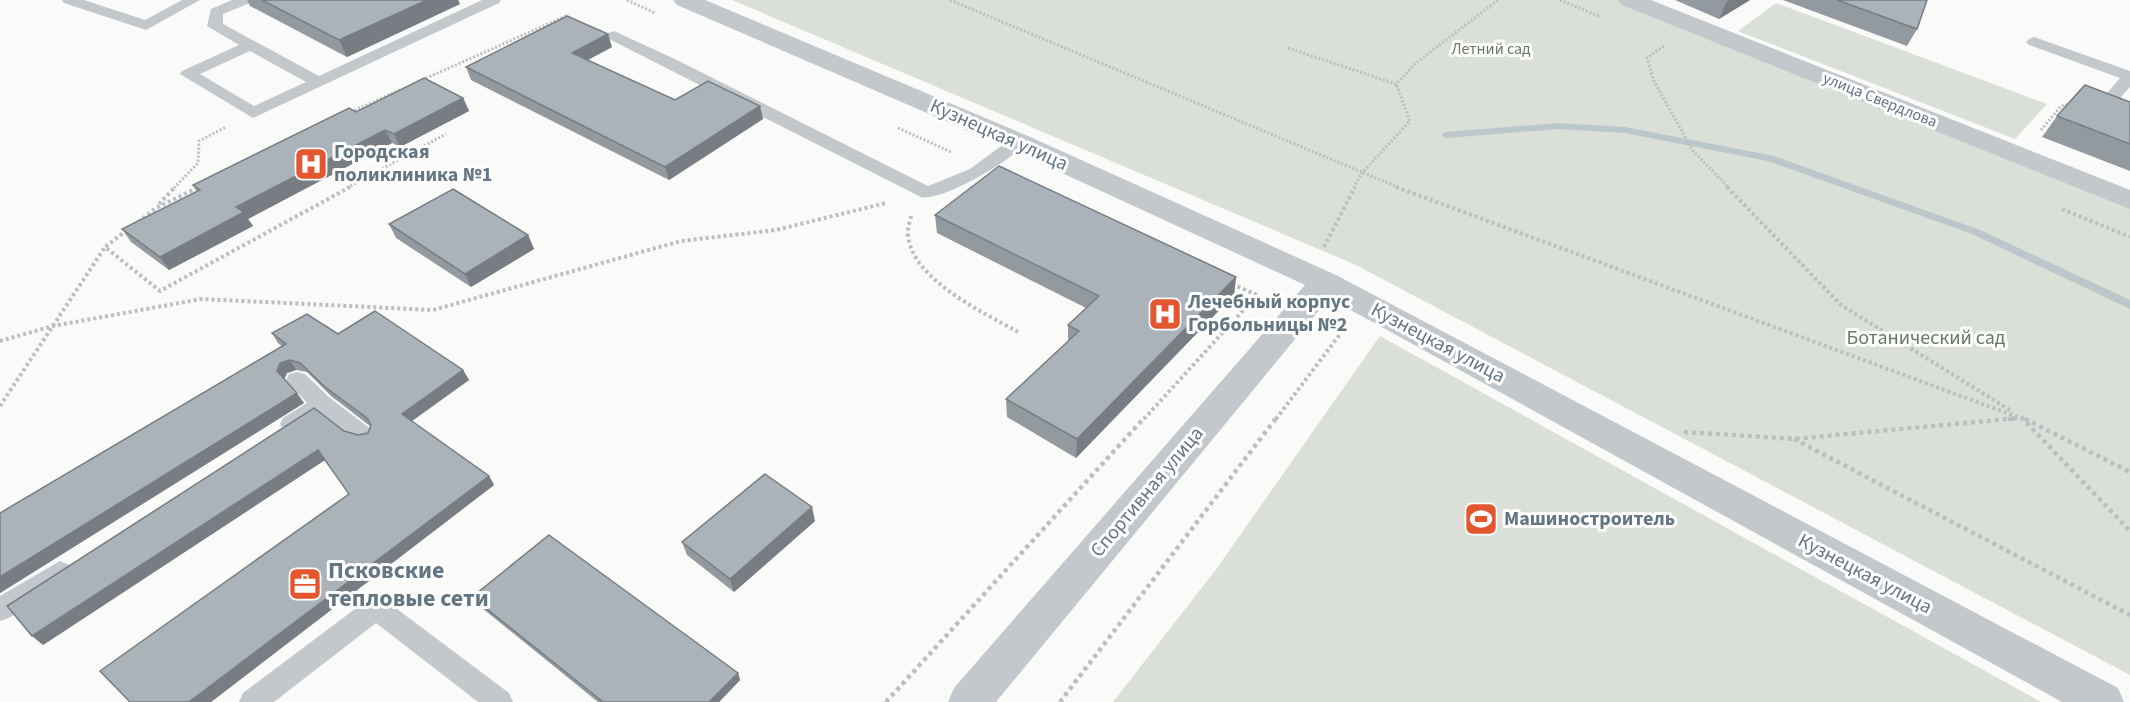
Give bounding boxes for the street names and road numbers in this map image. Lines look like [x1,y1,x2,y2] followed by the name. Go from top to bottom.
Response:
[1820,67,1940,133] street label: улица Свердлова
[926,92,1072,178] street label: Кузнецкая улица
[1366,296,1510,390] street label: Кузнецкая улица
[1084,421,1210,563] street label: Спортивная улица
[1793,527,1937,621] street label: Кузнецкая улица

